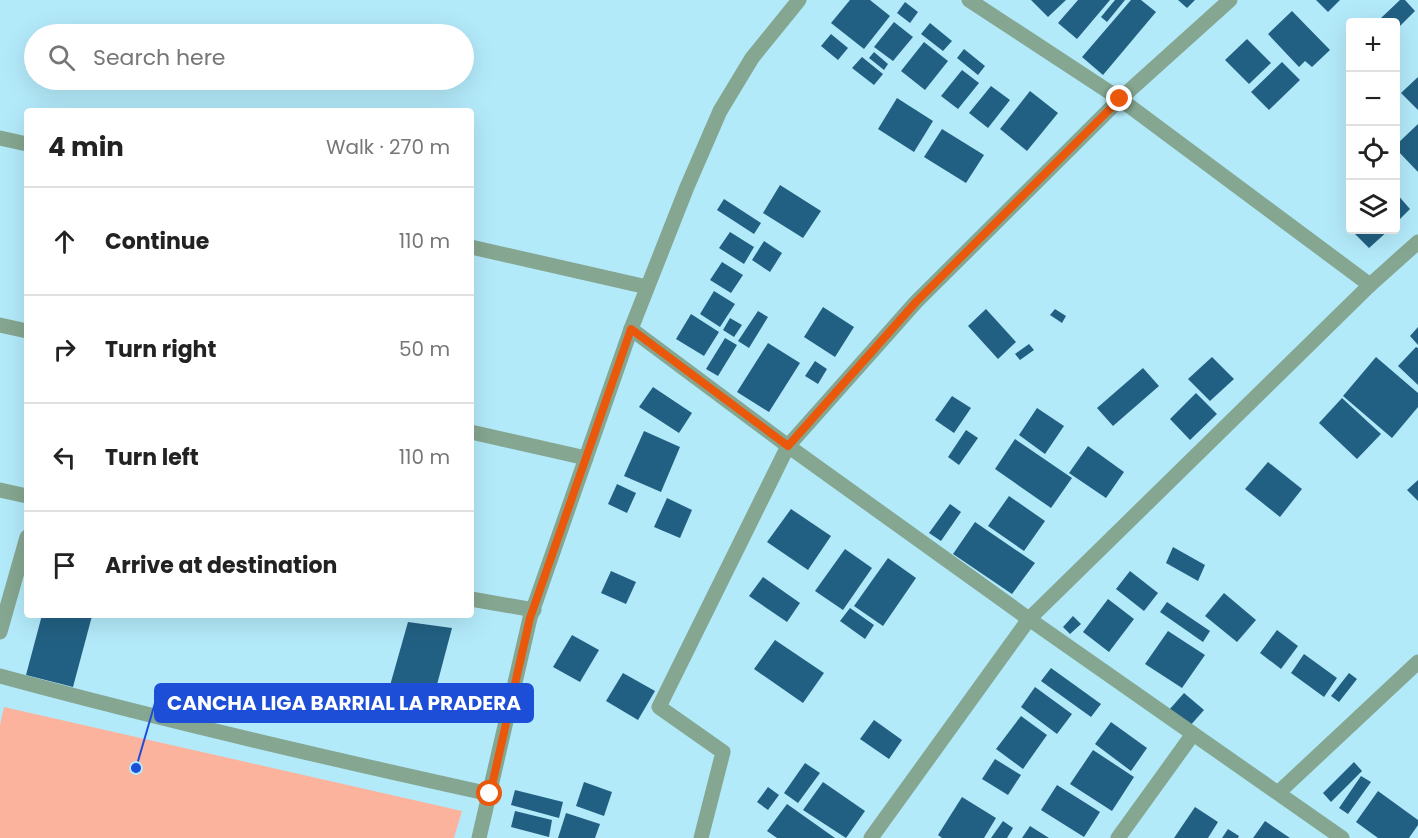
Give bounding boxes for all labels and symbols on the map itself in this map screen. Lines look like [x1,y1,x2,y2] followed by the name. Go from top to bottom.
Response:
[1106,85,1132,111] route end
[155,684,533,722] callout: CANCHA LIGA BARRIAL LA PRADERA
[167,689,521,717] text: CANCHA LIGA BARRIAL LA PRADERA
[476,780,502,806] route start

